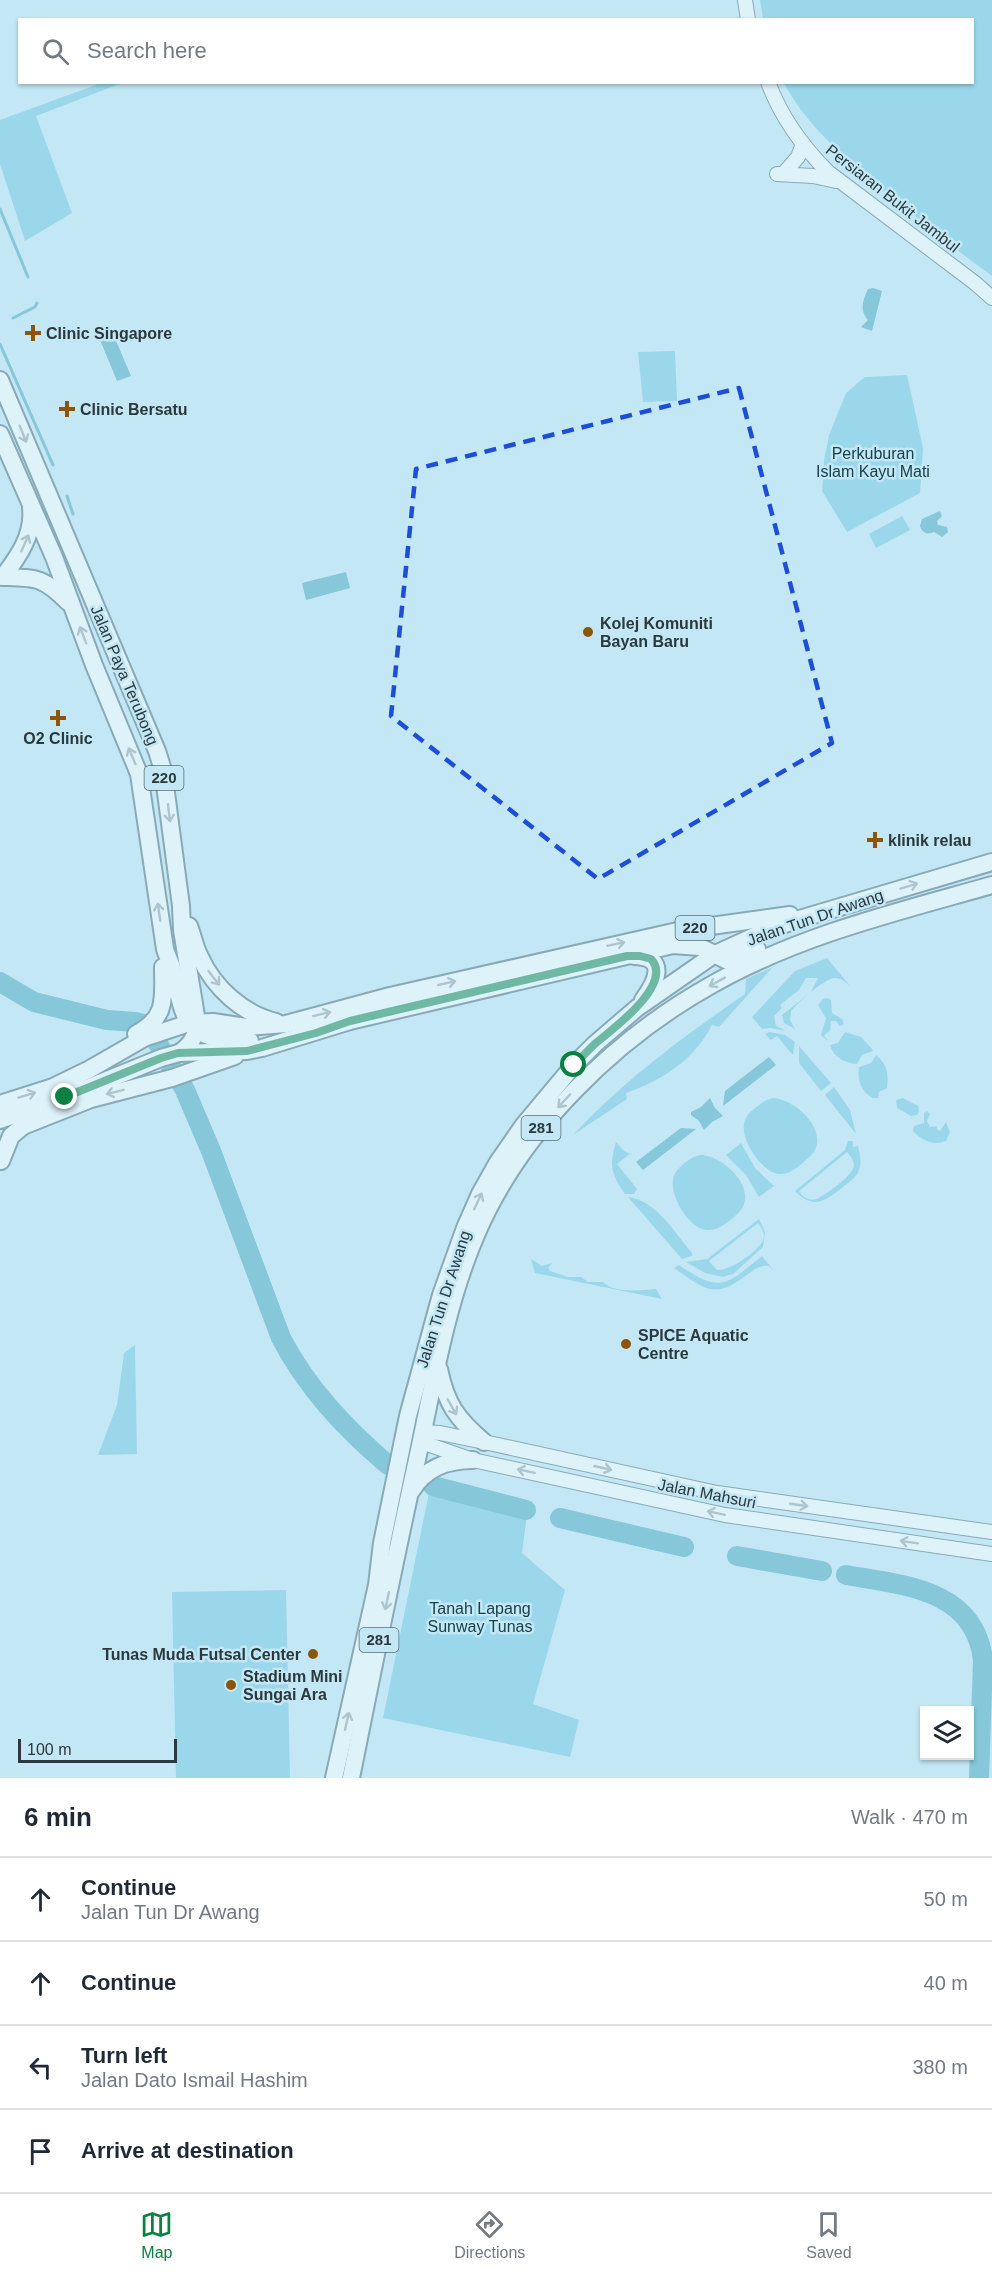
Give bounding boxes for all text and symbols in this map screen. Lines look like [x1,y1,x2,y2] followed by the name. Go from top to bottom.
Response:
[18,18,974,84] search box
[39,35,72,68] icon: search
[87,38,207,63] text: Search here
[823,141,963,256] street label: Persiaran Bukit Jambul
[24,324,42,342] marker: Clinic Singapore
[46,325,172,342] place label: Clinic Singapore
[58,400,76,418] marker: Clinic Bersatu
[80,401,188,418] place label: Clinic Bersatu
[18,424,29,442] one-way arrow
[816,445,930,480] park label: Perkuburan Islam Kayu Mati
[19,534,31,552] one-way arrow
[87,603,162,748] street label: Jalan Paya Terubong
[600,615,713,650] place label: Kolej Komuniti Bayan Baru
[581,625,595,639] marker: Kolej Komuniti Bayan Baru
[77,626,88,645] one-way arrow
[49,709,67,727] marker: O2 Clinic
[23,730,93,747] place label: O2 Clinic
[126,747,137,765] one-way arrow
[144,766,184,790] road number: 220
[164,802,175,822] one-way arrow
[866,831,884,849] marker: klinik relau
[888,832,972,849] place label: klinik relau
[899,880,918,891] one-way arrow
[745,886,885,949] street label: Jalan Tun Dr Awang
[154,903,165,922] one-way arrow
[676,916,714,940] road number: 220
[607,938,626,950] one-way arrow
[207,969,220,985] one-way arrow
[709,976,726,988] one-way arrow
[437,977,456,988] one-way arrow
[312,1008,331,1020] one-way arrow
[560,1051,586,1077] route start
[51,1083,77,1109] route end
[106,1087,125,1099] one-way arrow
[17,1089,36,1100] one-way arrow
[557,1094,571,1109] one-way arrow
[522,1116,560,1140] road number: 281
[472,1192,484,1210] one-way arrow
[413,1229,474,1370] street label: Jalan Tun Dr Awang
[638,1327,749,1362] place label: SPICE Aquatic Centre
[619,1337,633,1351] marker: SPICE Aquatic Centre
[446,1398,458,1415] one-way arrow
[592,1463,612,1474] one-way arrow
[516,1465,536,1476] one-way arrow
[656,1476,757,1511] street label: Jalan Mahsuri
[789,1499,809,1510] one-way arrow
[707,1507,726,1518] one-way arrow
[899,1536,919,1547] one-way arrow
[381,1591,392,1610] one-way arrow
[428,1600,532,1635] park label: Tanah Lapang Sunway Tunas
[360,1628,398,1652] road number: 281
[102,1646,301,1663] place label: Tunas Muda Futsal Center
[306,1647,320,1661] marker: Tunas Muda Futsal Center
[243,1668,343,1703] place label: Stadium Mini Sungai Ara
[224,1678,238,1692] marker: Stadium Mini Sungai Ara
[920,1706,974,1760] map controls
[920,1706,974,1760] button: layers
[341,1712,353,1731] one-way arrow
[18,1736,177,1764] scale bar
[27,1741,71,1758] text: 100 m
[24,1802,92,1832] text: 6 min
[851,1806,968,1828] text: Walk · 470 m
[81,1875,176,1900] text: Continue
[24,1883,57,1916] icon: ahead
[924,1888,968,1910] text: 50 m
[81,1901,260,1923] text: Jalan Tun Dr Awang
[24,1967,57,2000] icon: ahead
[81,1970,176,1995] text: Continue
[924,1972,968,1994] text: 40 m
[81,2043,167,2068] text: Turn left
[24,2051,57,2084] icon: left
[912,2056,968,2078] text: 380 m
[81,2069,308,2091] text: Jalan Dato Ismail Hashim
[24,2135,57,2168] icon: arrive
[81,2138,294,2163] text: Arrive at destination
[140,2208,173,2262] tab: Map
[454,2208,525,2262] tab: Directions
[806,2208,852,2262] tab: Saved

